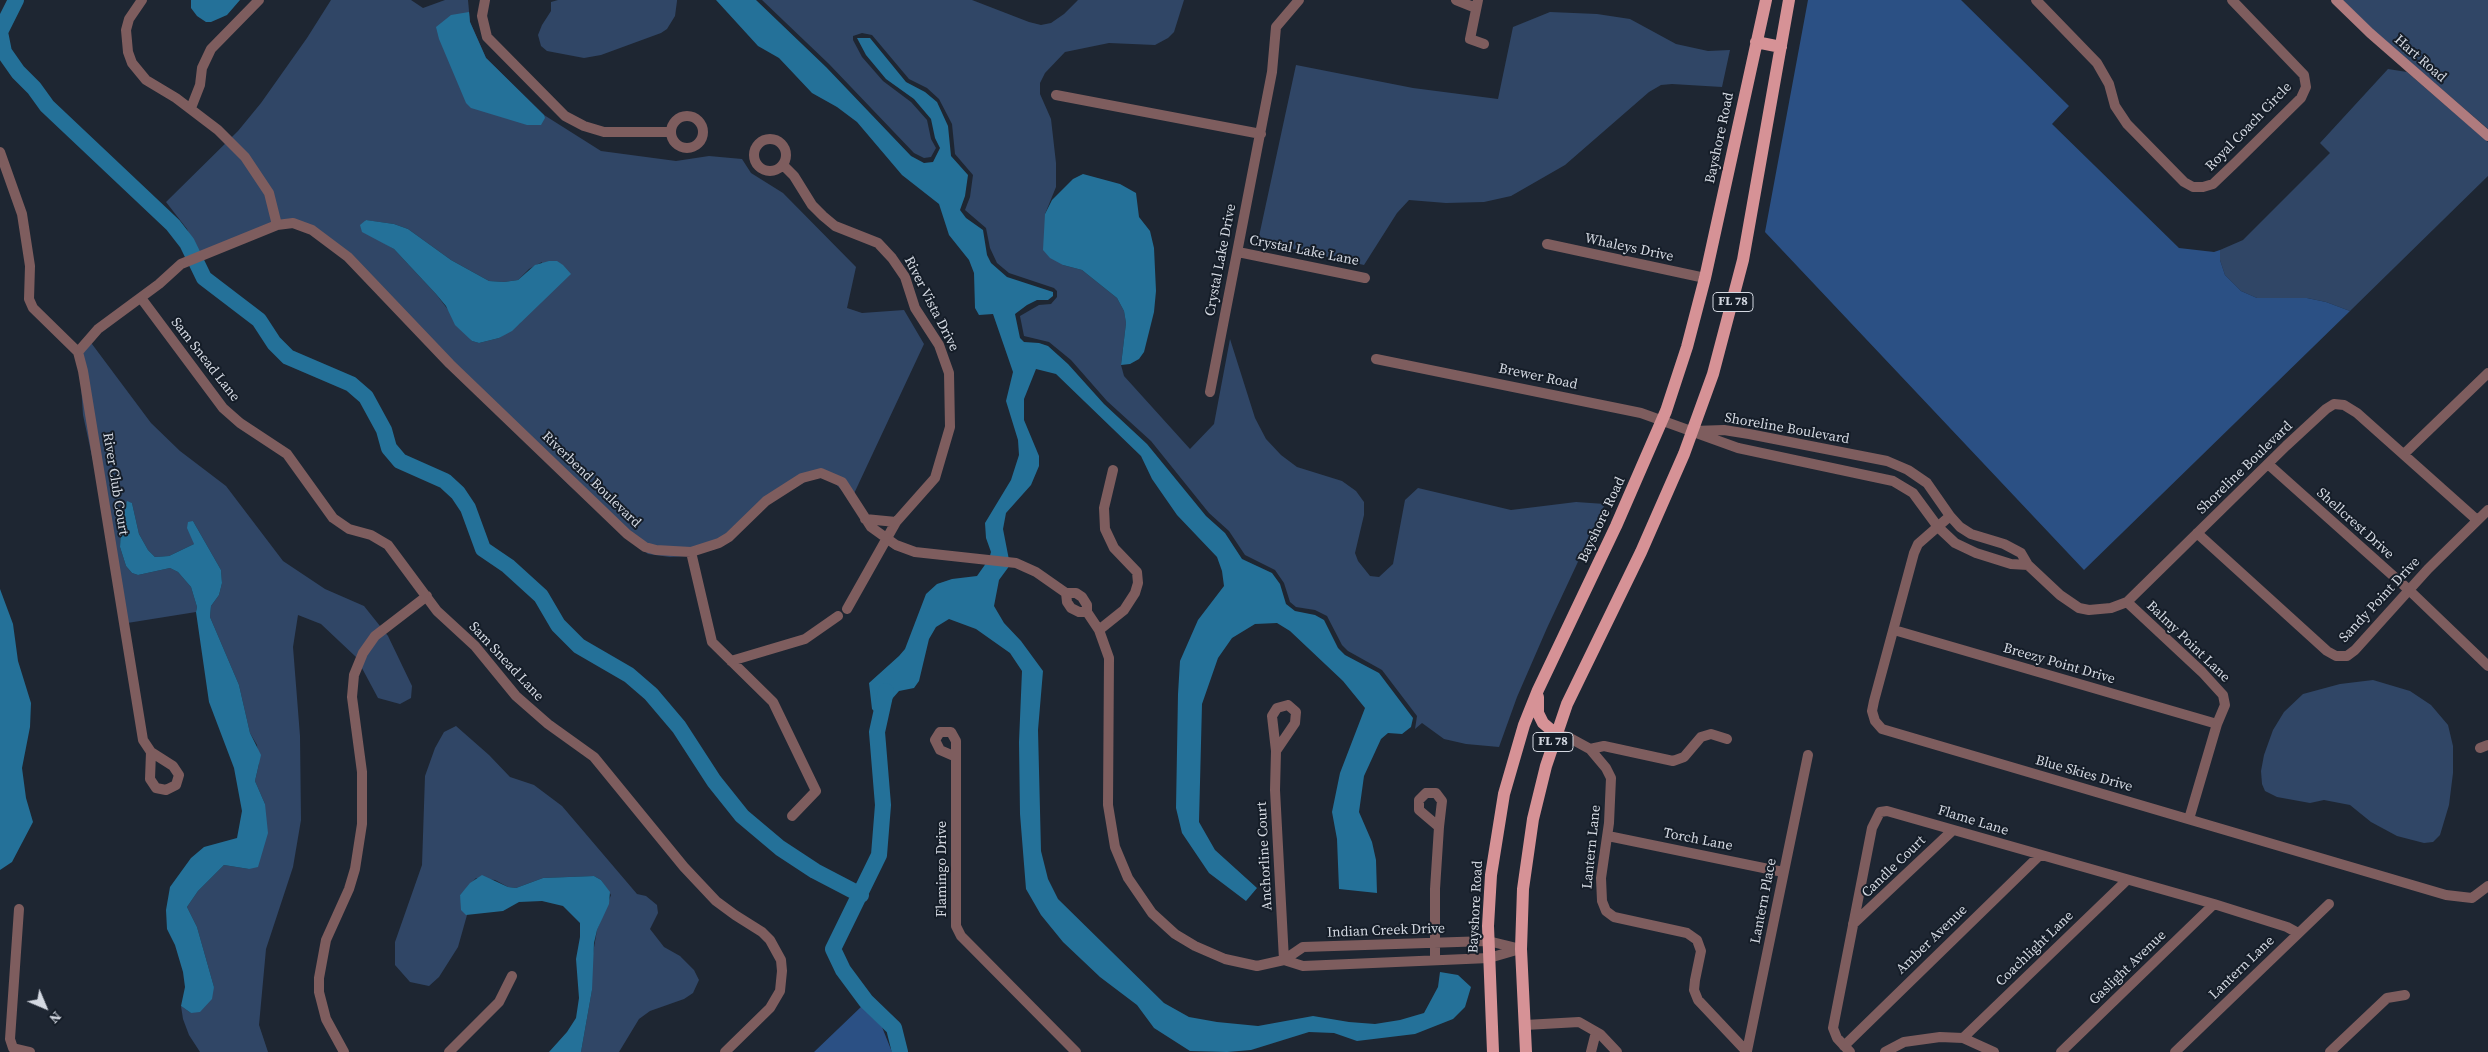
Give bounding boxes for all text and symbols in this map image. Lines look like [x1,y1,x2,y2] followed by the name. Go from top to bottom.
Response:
[2391,32,2449,86] street label: Hart Road
[2202,79,2296,175] street label: Royal Coach Circle
[1702,91,1738,185] street label: Bayshore Road
[1202,202,1240,318] street label: Crystal Lake Drive
[1583,230,1675,266] street label: Whaleys Drive
[1248,232,1360,270] street label: Crystal Lake Lane
[900,254,962,354] street label: River Vista Drive
[1713,292,1753,312] road number: FL 78
[167,315,243,405] street label: Sam Snead Lane
[1497,360,1579,394] street label: Brewer Road
[1723,410,1851,448] street label: Shoreline Boulevard
[2194,418,2296,518] street label: Shoreline Boulevard
[538,428,644,532] street label: Riverbend Boulevard
[99,431,131,537] street label: River Club Court
[1575,474,1629,566] street label: Bayshore Road
[2313,485,2397,563] street label: Shellcrest Drive
[2336,554,2424,646] street label: Sandy Point Drive
[2143,598,2233,686] street label: Balmy Point Lane
[465,619,547,705] street label: Sam Snead Lane
[2001,640,2117,688] street label: Breezy Point Drive
[1533,732,1573,752] road number: FL 78
[2034,752,2134,796] street label: Blue Skies Drive
[1254,801,1276,911] street label: Anchorline Court
[1936,802,2010,840] street label: Flame Lane
[1579,804,1605,890] street label: Lantern Lane
[934,821,950,917] street label: Flamingo Drive
[1662,825,1734,855] street label: Torch Lane
[1859,832,1929,902] street label: Candle Court
[1747,857,1781,945] street label: Lantern Place
[1465,860,1487,954] street label: Bayshore Road
[1893,902,1971,978] street label: Amber Avenue
[1993,908,2077,990] street label: Coachlight Lane
[1327,921,1445,941] street label: Indian Creek Drive
[2086,927,2170,1009] street label: Gaslight Avenue
[2206,933,2278,1003] street label: Lantern Lane
[20,982,70,1032] north arrow
[45,1007,66,1028] text: N

